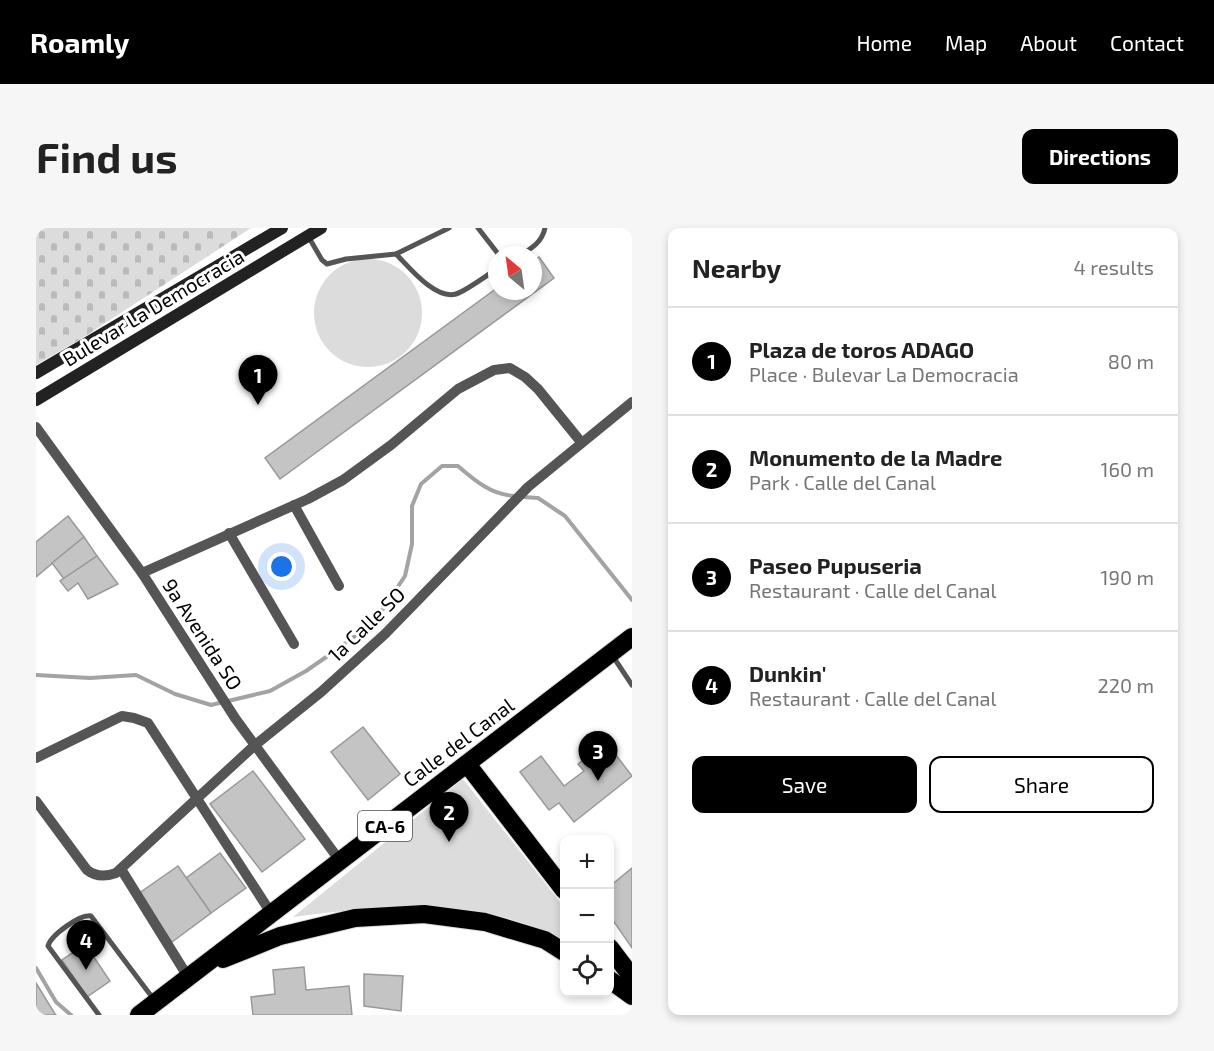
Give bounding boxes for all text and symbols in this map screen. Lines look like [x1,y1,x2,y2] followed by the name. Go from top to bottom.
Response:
[30,25,129,59] text: Roamly
[856,30,912,55] text: Home
[945,30,987,55] text: Map
[1020,30,1077,55] text: About
[1110,30,1184,55] text: Contact
[1022,129,1178,184] button: Directions
[36,131,178,181] text: Find us
[58,243,248,371] street label: Bulevar La Democracia
[488,246,542,300] north arrow
[692,252,781,283] text: Nearby
[1074,255,1154,279] text: 4 results
[749,336,974,362] text: Plaza de toros ADAGO
[707,349,716,373] text: 1
[1108,349,1154,373] text: 80 m
[238,356,278,405] pin: 1
[749,362,1019,386] text: Place · Bulevar La Democracia
[749,444,1002,470] text: Monumento de la Madre
[706,457,717,481] text: 2
[1101,457,1154,481] text: 160 m
[749,470,936,494] text: Park · Calle del Canal
[267,552,296,581] your location
[749,552,922,578] text: Paseo Pupuseria
[706,565,717,589] text: 3
[1101,565,1154,589] text: 190 m
[158,574,248,694] street label: 9a Avenida SO
[749,578,997,602] text: Restaurant · Calle del Canal
[323,582,409,666] street label: 1a Calle SO
[749,660,826,686] text: Dunkin'
[705,673,718,697] text: 4
[1097,673,1154,697] text: 220 m
[749,686,997,710] text: Restaurant · Calle del Canal
[398,693,518,791] street label: Calle del Canal
[578,732,618,781] pin: 3
[692,756,917,813] button: Save
[929,756,1154,813] button: Share
[430,792,468,842] pin: 2
[358,811,412,841] road number: CA-6
[560,835,614,997] map controls
[560,835,614,889] button: +
[560,889,614,943] button: −
[67,920,106,970] pin: 4
[560,943,614,997] button: locate

